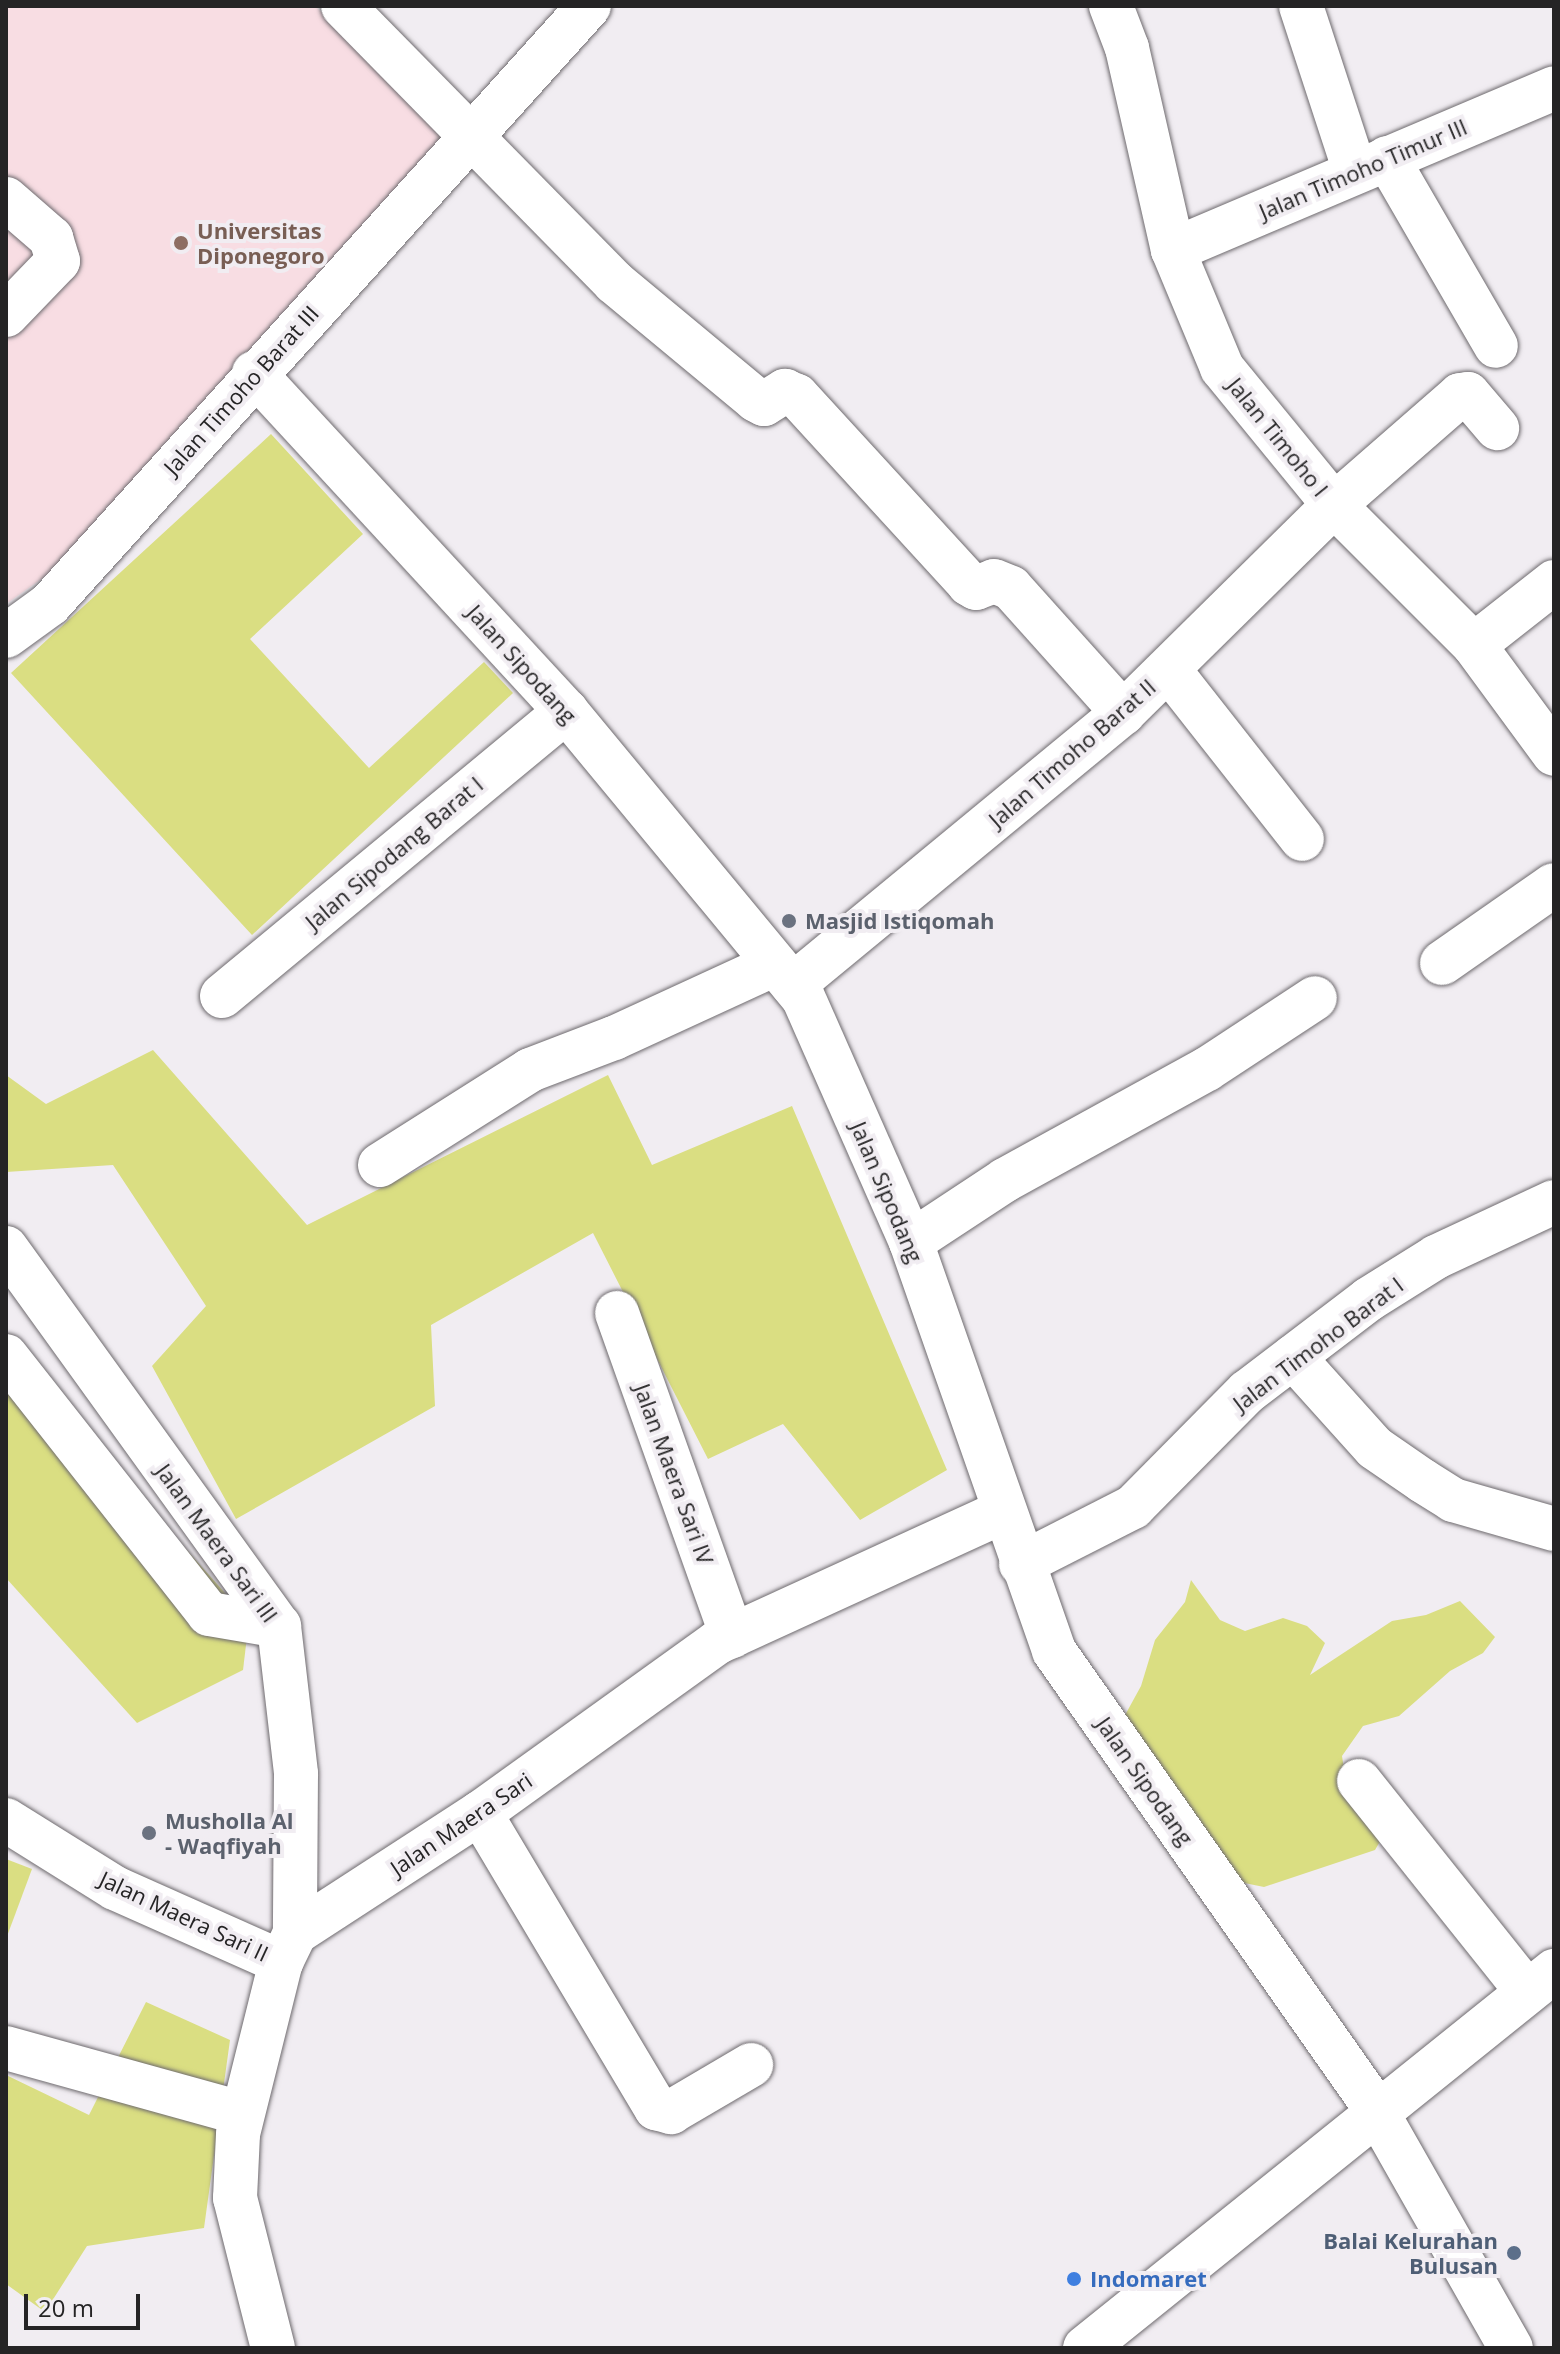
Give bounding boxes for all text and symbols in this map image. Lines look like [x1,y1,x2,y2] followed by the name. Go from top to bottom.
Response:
[1255,113,1471,225] street label: Jalan Timoho Timur III
[197,217,325,268] place label: Universitas Diponegoro
[172,234,190,252] marker: Universitas Diponegoro
[158,300,324,480] street label: Jalan Timoho Barat III
[1222,372,1334,502] street label: Jalan Timoho I
[462,599,582,729] street label: Jalan Sipodang
[983,673,1161,833] street label: Jalan Timoho Barat II
[300,771,488,935] street label: Jalan Sipodang Barat I
[805,908,994,934] place label: Masjid Istiqomah
[780,912,798,930] marker: Masjid Istiqomah
[845,1118,929,1266] street label: Jalan Sipodang
[1228,1271,1408,1417] street label: Jalan Timoho Barat I
[629,1380,719,1568] street label: Jalan Maera Sari IV
[151,1459,283,1627] street label: Jalan Maera Sari III
[1091,1712,1199,1850] street label: Jalan Sipodang
[385,1767,537,1881] street label: Jalan Maera Sari
[165,1807,294,1858] place label: Musholla Al - Waqfiyah
[140,1824,158,1842] marker: Musholla Al - Waqfiyah
[95,1865,273,1967] street label: Jalan Maera Sari II
[1323,2227,1498,2278] place label: Balai Kelurahan Bulusan
[1505,2244,1523,2262] marker: Balai Kelurahan Bulusan
[1090,2266,1207,2292] place label: Indomaret
[1065,2270,1083,2288] marker: Indomaret
[28,2278,144,2328] scale bar
[38,2291,94,2324] text: 20 m

